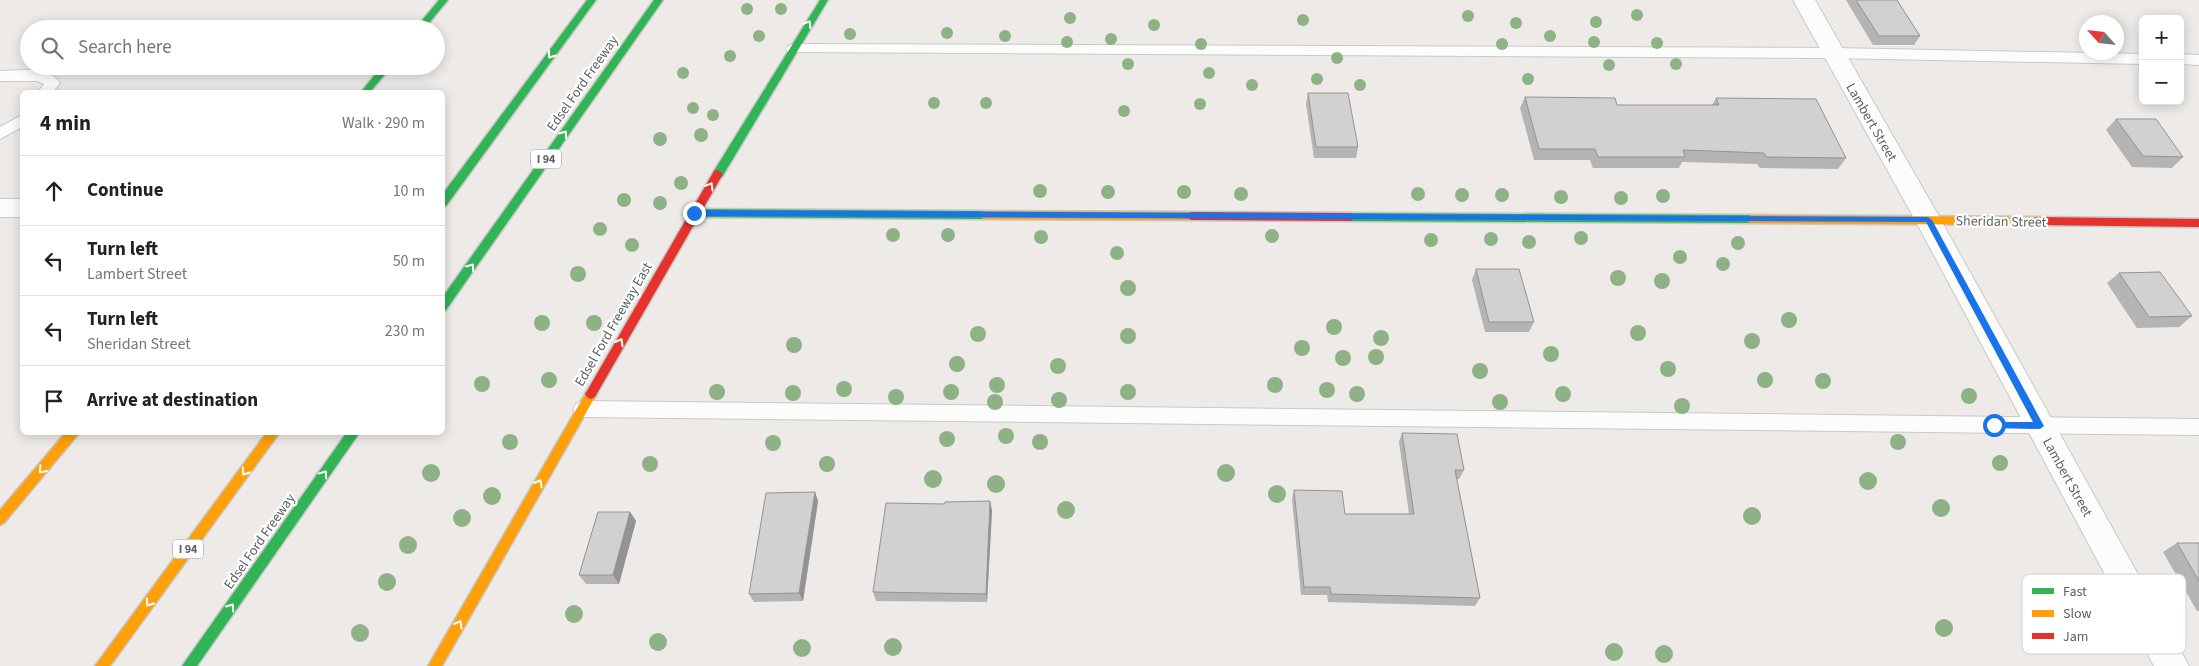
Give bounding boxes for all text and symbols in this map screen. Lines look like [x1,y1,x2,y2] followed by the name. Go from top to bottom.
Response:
[2079,15,2124,60] north arrow
[2139,15,2184,105] map controls
[2139,15,2184,60] button: +
[20,20,445,75] search box
[802,21,812,30] one-way arrow
[542,31,624,135] street label: Edsel Ford Freeway
[38,34,66,62] icon: search
[78,34,172,61] text: Search here
[548,49,557,59] one-way arrow
[2139,60,2184,105] button: −
[1841,80,1902,166] street label: Lambert Street
[40,108,91,138] text: 4 min
[342,112,425,134] text: Walk · 290 m
[558,130,567,140] one-way arrow
[531,150,561,168] road number: I 94
[40,177,68,205] icon: ahead
[87,177,164,204] text: Continue
[393,180,425,202] text: 10 m
[704,182,714,191] one-way arrow
[683,202,706,225] route end
[1955,211,2047,233] street label: Sheridan Street
[87,236,158,263] text: Turn left
[40,247,68,275] icon: left
[393,250,425,272] text: 50 m
[570,259,658,390] street label: Edsel Ford Freeway East
[87,263,187,285] text: Lambert Street
[465,263,474,273] one-way arrow
[87,306,158,333] text: Turn left
[40,317,68,345] icon: left
[385,320,425,342] text: 230 m
[87,333,191,355] text: Sheridan Street
[614,338,624,347] one-way arrow
[40,387,68,415] icon: arrive
[87,387,258,414] text: Arrive at destination
[1983,414,2006,437] route start
[2037,434,2097,521] street label: Lambert Street
[39,464,48,473] one-way arrow
[242,466,251,476] one-way arrow
[318,470,327,480] one-way arrow
[533,479,543,488] one-way arrow
[219,489,301,593] street label: Edsel Ford Freeway
[173,540,203,558] road number: I 94
[2022,574,2186,654] legend
[2063,582,2087,602] text: Fast
[146,597,155,607] one-way arrow
[225,603,234,613] one-way arrow
[2063,604,2092,624] text: Slow
[453,620,463,629] one-way arrow
[2063,627,2088,647] text: Jam

